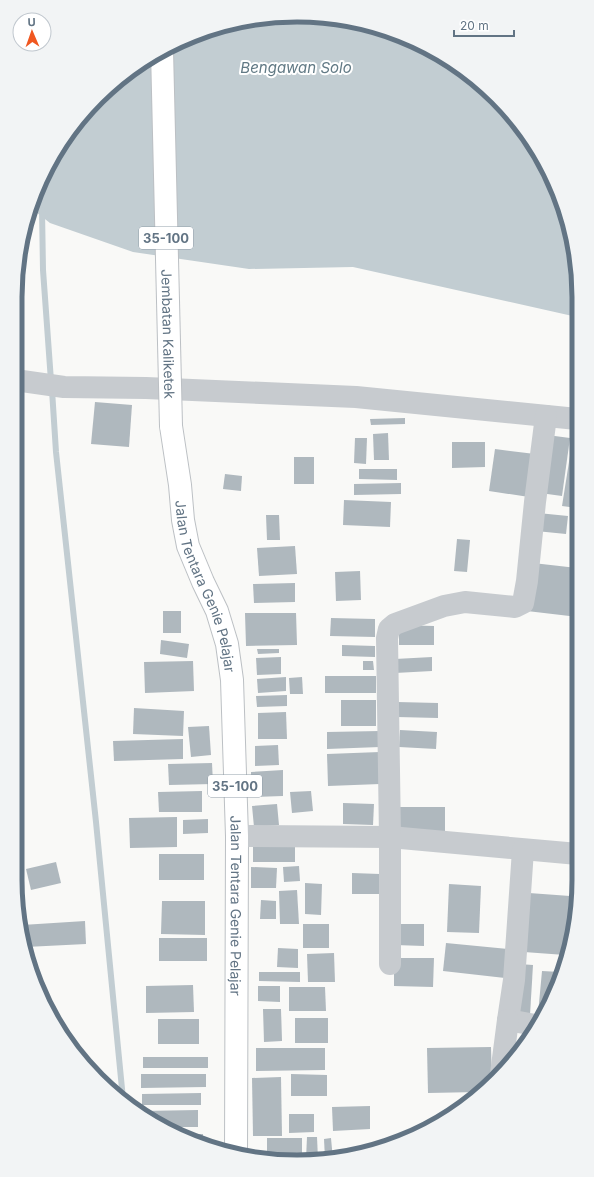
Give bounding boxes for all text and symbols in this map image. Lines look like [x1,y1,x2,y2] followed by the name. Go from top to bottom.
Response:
[12,12,52,52] north arrow
[454,12,514,38] scale bar
[27,15,36,29] text: U
[460,18,489,33] text: 20 m
[240,58,352,77] water label: Bengawan Solo
[139,227,193,249] road number: 35-100
[159,269,179,399] street label: Jembatan Kaliketek
[173,499,239,673] street label: Jalan Tentara Genie Pelajar
[208,775,262,797] road number: 35-100
[228,815,246,996] street label: Jalan Tentara Genie Pelajar

